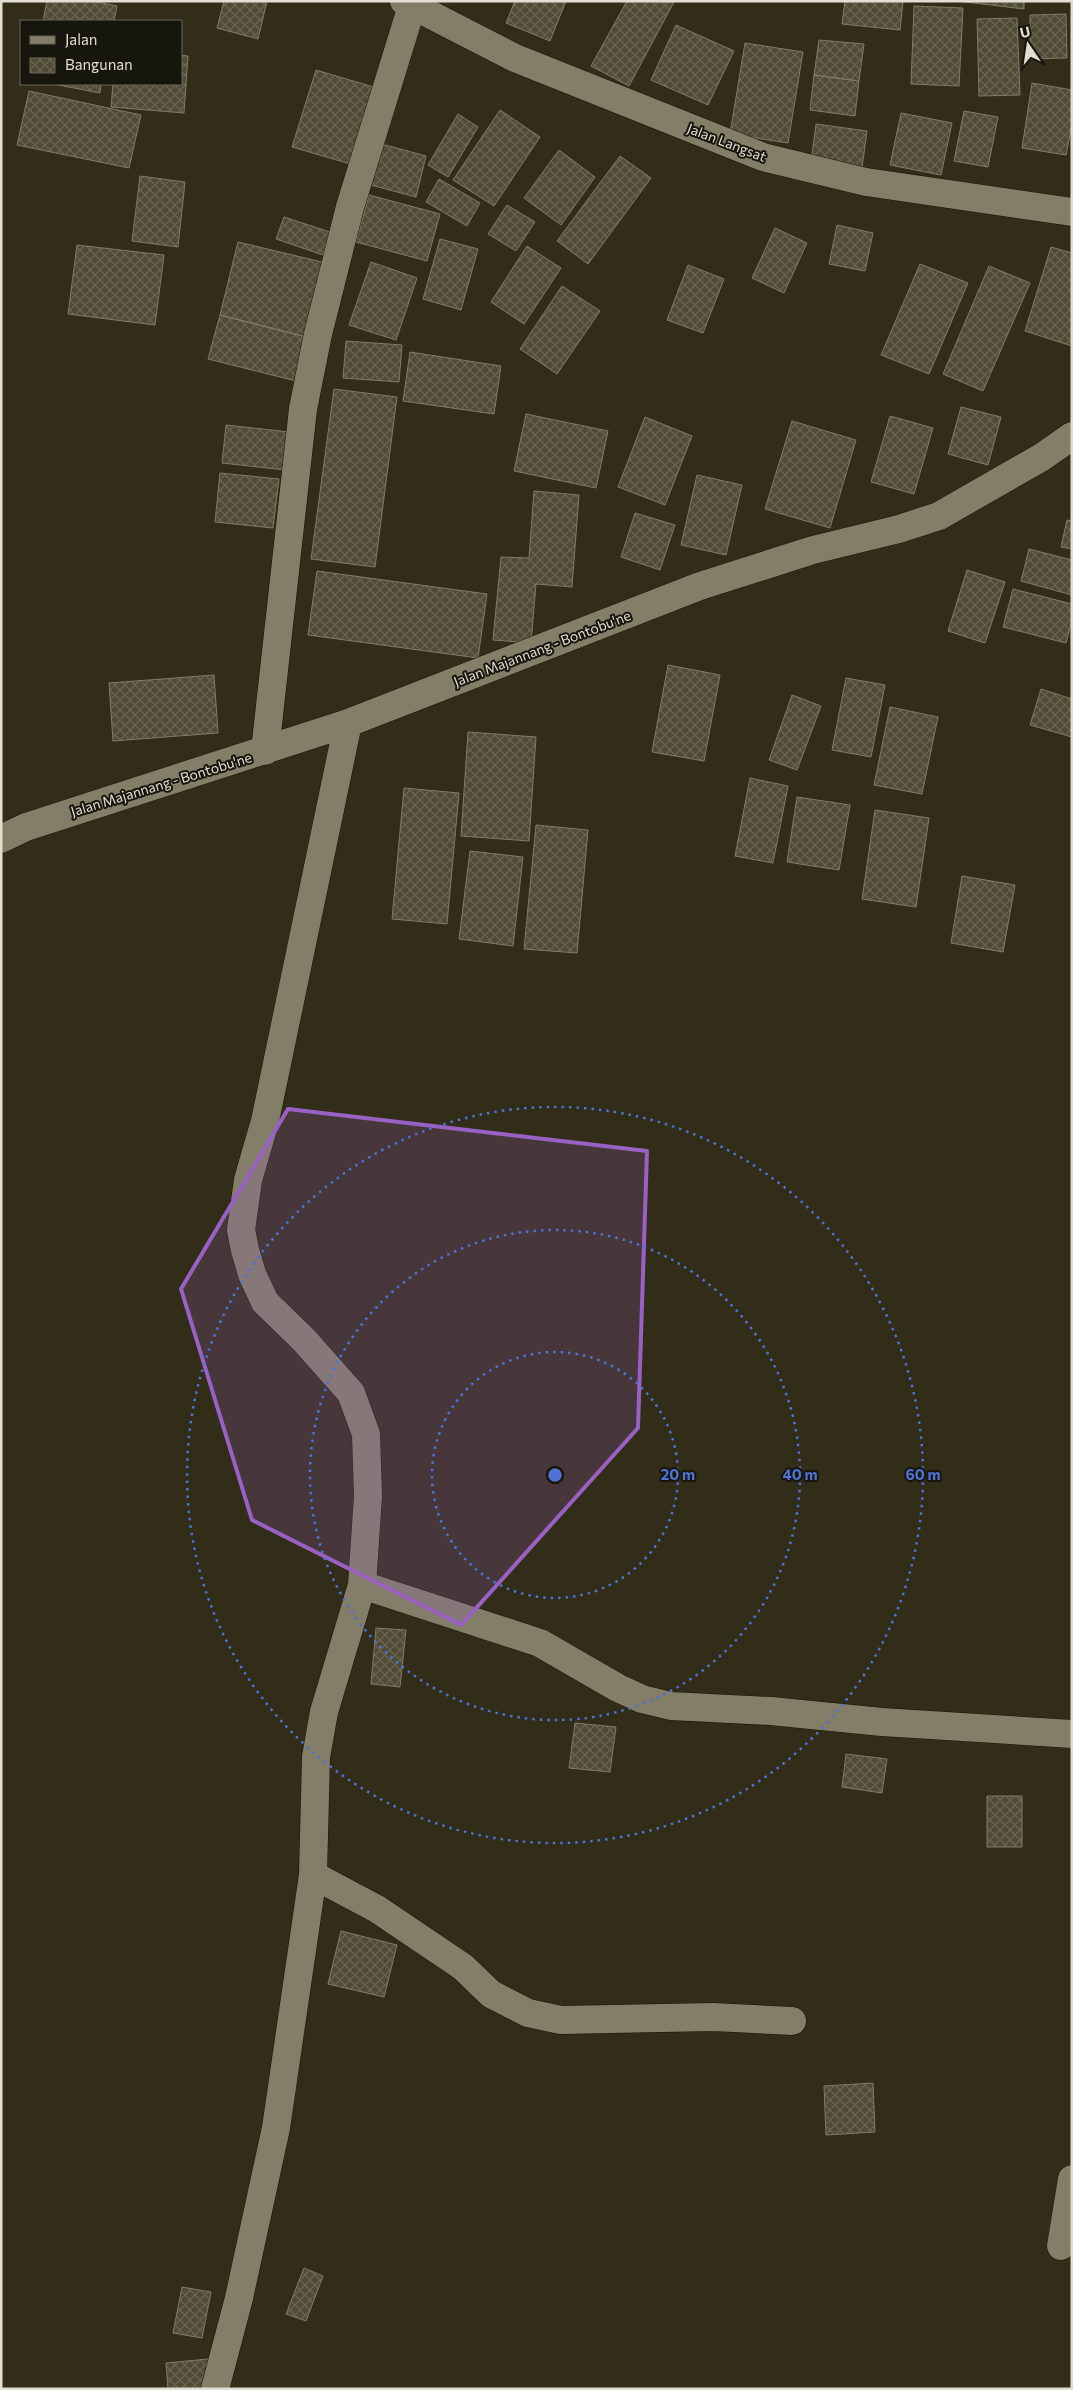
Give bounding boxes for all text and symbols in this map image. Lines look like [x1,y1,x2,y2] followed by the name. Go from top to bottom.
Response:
[20,20,182,85] legend
[1003,20,1053,70] north arrow
[1018,22,1032,41] text: U
[65,30,97,48] text: Jalan
[65,55,133,73] text: Bangunan
[685,119,769,165] street label: Jalan Langsat
[451,606,633,690] street label: Jalan Majannang - Bontobu'ne
[68,748,254,820] street label: Jalan Majannang - Bontobu'ne
[661,1465,695,1483] text: 20 m
[782,1465,818,1483] text: 40 m
[905,1465,941,1483] text: 60 m
[546,1466,564,1484] centre of rings

